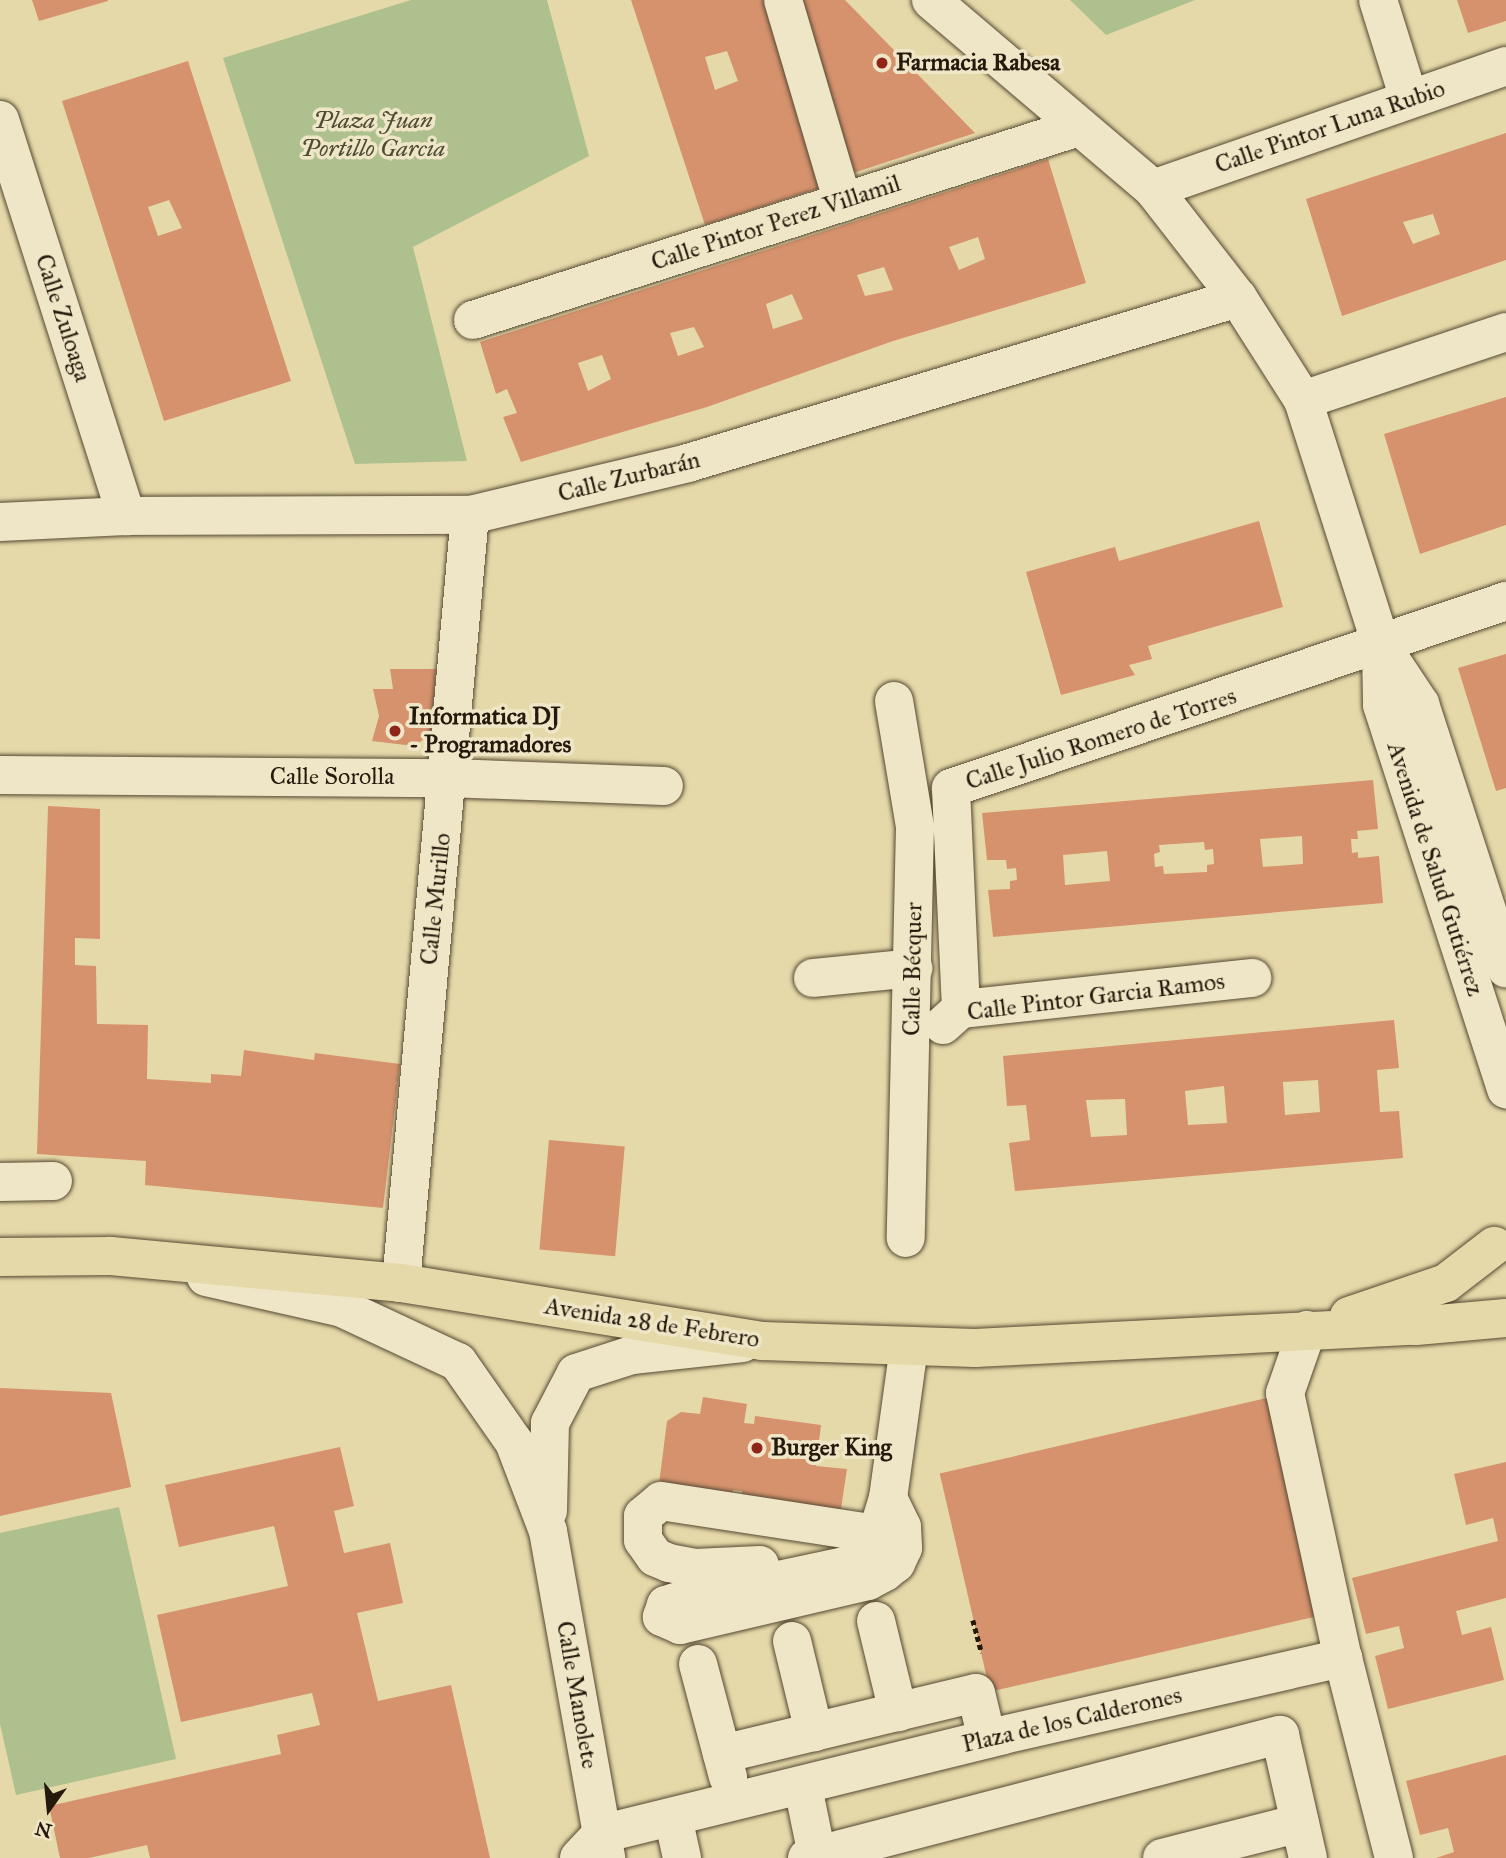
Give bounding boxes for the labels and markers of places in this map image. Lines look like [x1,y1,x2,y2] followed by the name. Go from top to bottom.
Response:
[896,49,1060,77] place label: Farmacia Rabesa
[874,55,890,71] marker: Farmacia Rabesa
[409,703,571,759] place label: Informatica DJ - Programadores
[387,723,403,739] marker: Informatica DJ - Programadores
[771,1434,892,1462] place label: Burger King
[749,1440,765,1456] marker: Burger King

